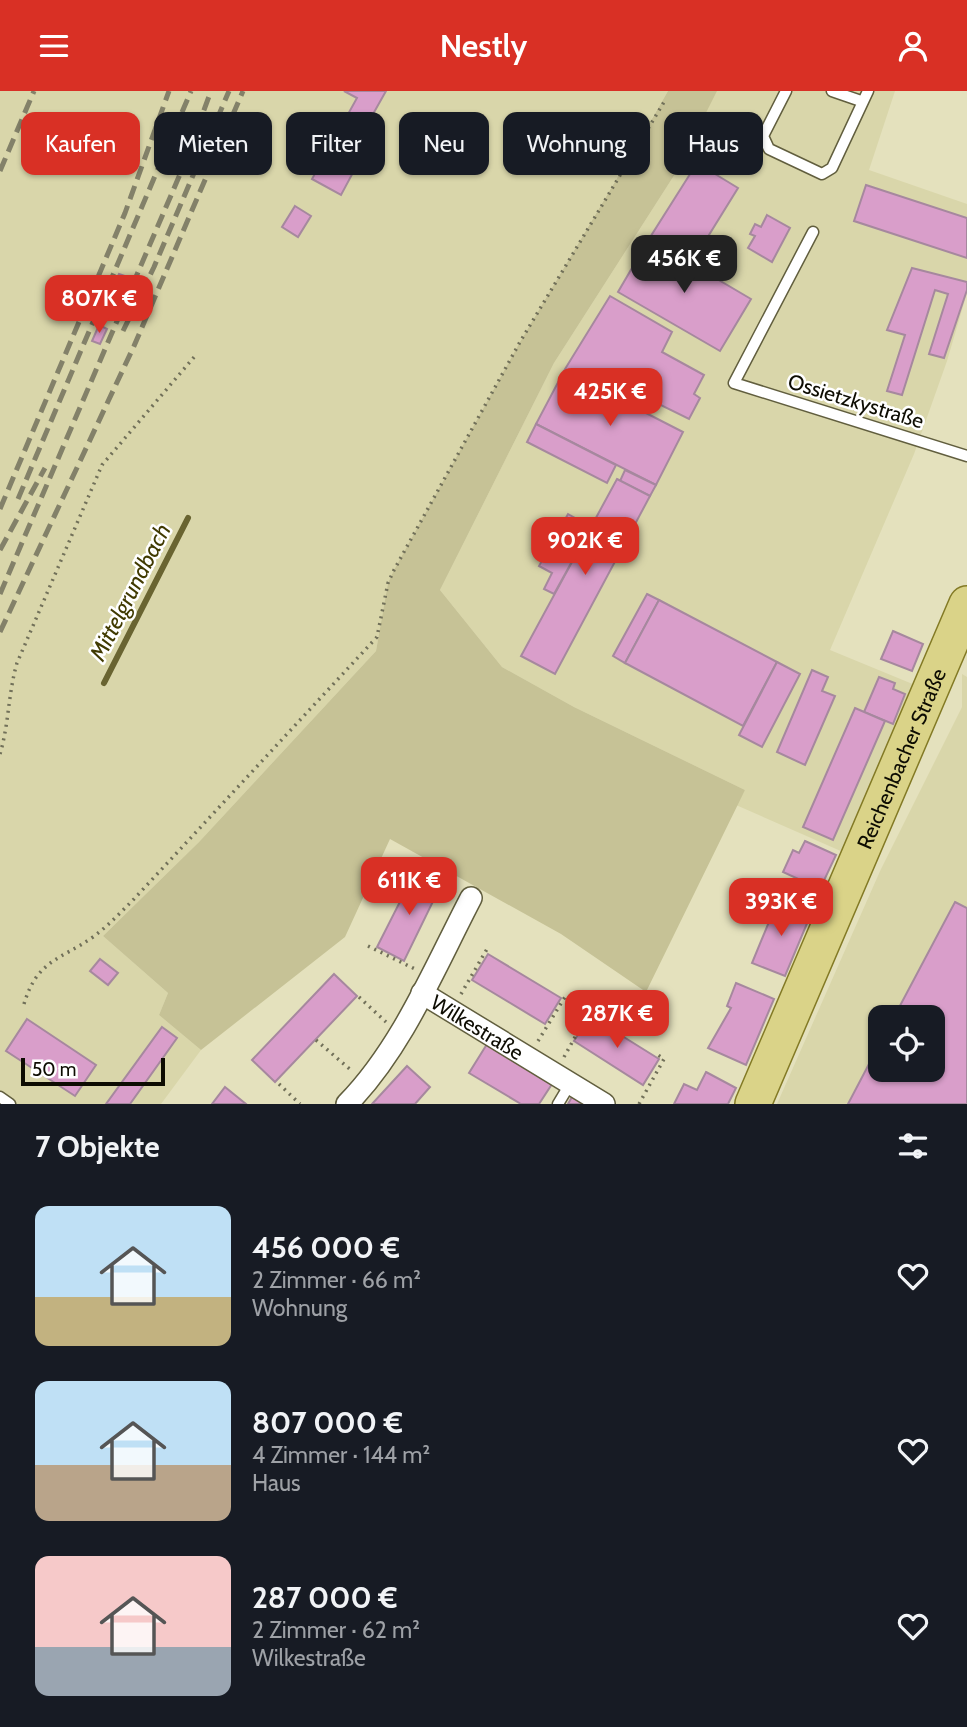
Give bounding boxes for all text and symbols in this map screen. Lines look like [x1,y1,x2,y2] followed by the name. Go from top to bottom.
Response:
[440,26,527,65] text: Nestly
[35,27,73,65] icon: menu
[894,27,932,65] icon: person
[21,112,140,175] chip: Kaufen
[154,112,272,175] chip: Mieten
[286,112,385,175] chip: Filter
[399,112,489,175] chip: Neu
[503,112,650,175] chip: Wohnung
[664,112,763,175] chip: Haus
[627,235,741,295] pin: 456K €
[647,244,721,272] text: 456K €
[42,275,156,335] pin: 807K €
[61,284,137,312] text: 807K €
[785,368,927,434] street label: Ossietzkystraße
[553,369,667,428] pin: 425K €
[573,377,647,405] text: 425K €
[528,517,642,577] pin: 902K €
[83,519,177,666] water label: Mittelgrundbach
[547,526,623,554] text: 902K €
[851,664,951,853] street label: Reichenbacher Straße
[352,857,466,917] pin: 611K €
[377,866,441,894] text: 611K €
[724,879,838,938] pin: 393K €
[745,887,817,915] text: 393K €
[427,989,529,1065] street label: Wilkestraße
[560,991,674,1050] pin: 287K €
[581,999,653,1027] text: 287K €
[868,1005,945,1082] map controls
[868,1005,945,1082] button: locate
[21,1055,164,1087] scale bar
[32,1058,76,1081] text: 50 m
[894,1127,932,1165] icon: filters
[35,1128,160,1165] text: 7 Objekte
[252,1229,400,1266] text: 456 000 €
[91,1234,175,1318] icon: home
[894,1257,932,1295] icon: heart
[252,1266,421,1294] text: 2 Zimmer · 66 m²
[252,1294,347,1322] text: Wohnung
[252,1404,403,1441] text: 807 000 €
[91,1409,175,1493] icon: home
[894,1432,932,1470] icon: heart
[252,1441,430,1469] text: 4 Zimmer · 144 m²
[252,1469,301,1497] text: Haus
[252,1579,398,1616] text: 287 000 €
[91,1584,175,1668] icon: home
[894,1607,932,1645] icon: heart
[252,1616,420,1644] text: 2 Zimmer · 62 m²
[252,1644,366,1672] text: Wilkestraße

